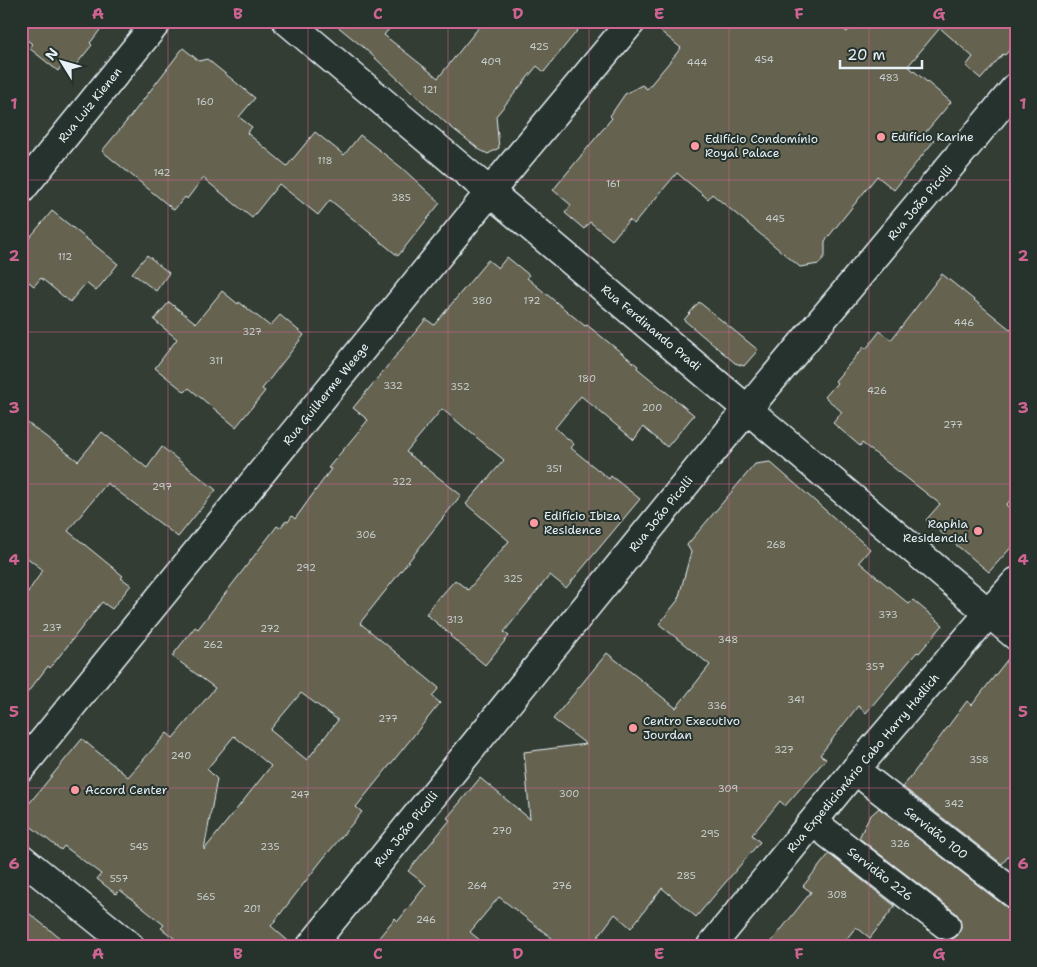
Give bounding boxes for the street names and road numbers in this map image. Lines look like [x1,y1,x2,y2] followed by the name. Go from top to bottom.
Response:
[55,64,125,146] street label: Rua Luiz Kienen
[884,162,956,244] street label: Rua João Picolli
[598,281,704,375] street label: Rua Ferdinando Pradi
[279,339,373,449] street label: Rua Guilherme Weege
[625,473,697,555] street label: Rua João Picolli
[783,670,943,856] street label: Rua Expedicionário Cabo Harry Hadlich
[370,788,442,870] street label: Rua João Picolli
[901,803,971,863] street label: Servidão 100
[844,843,916,905] street label: Servidão 226

